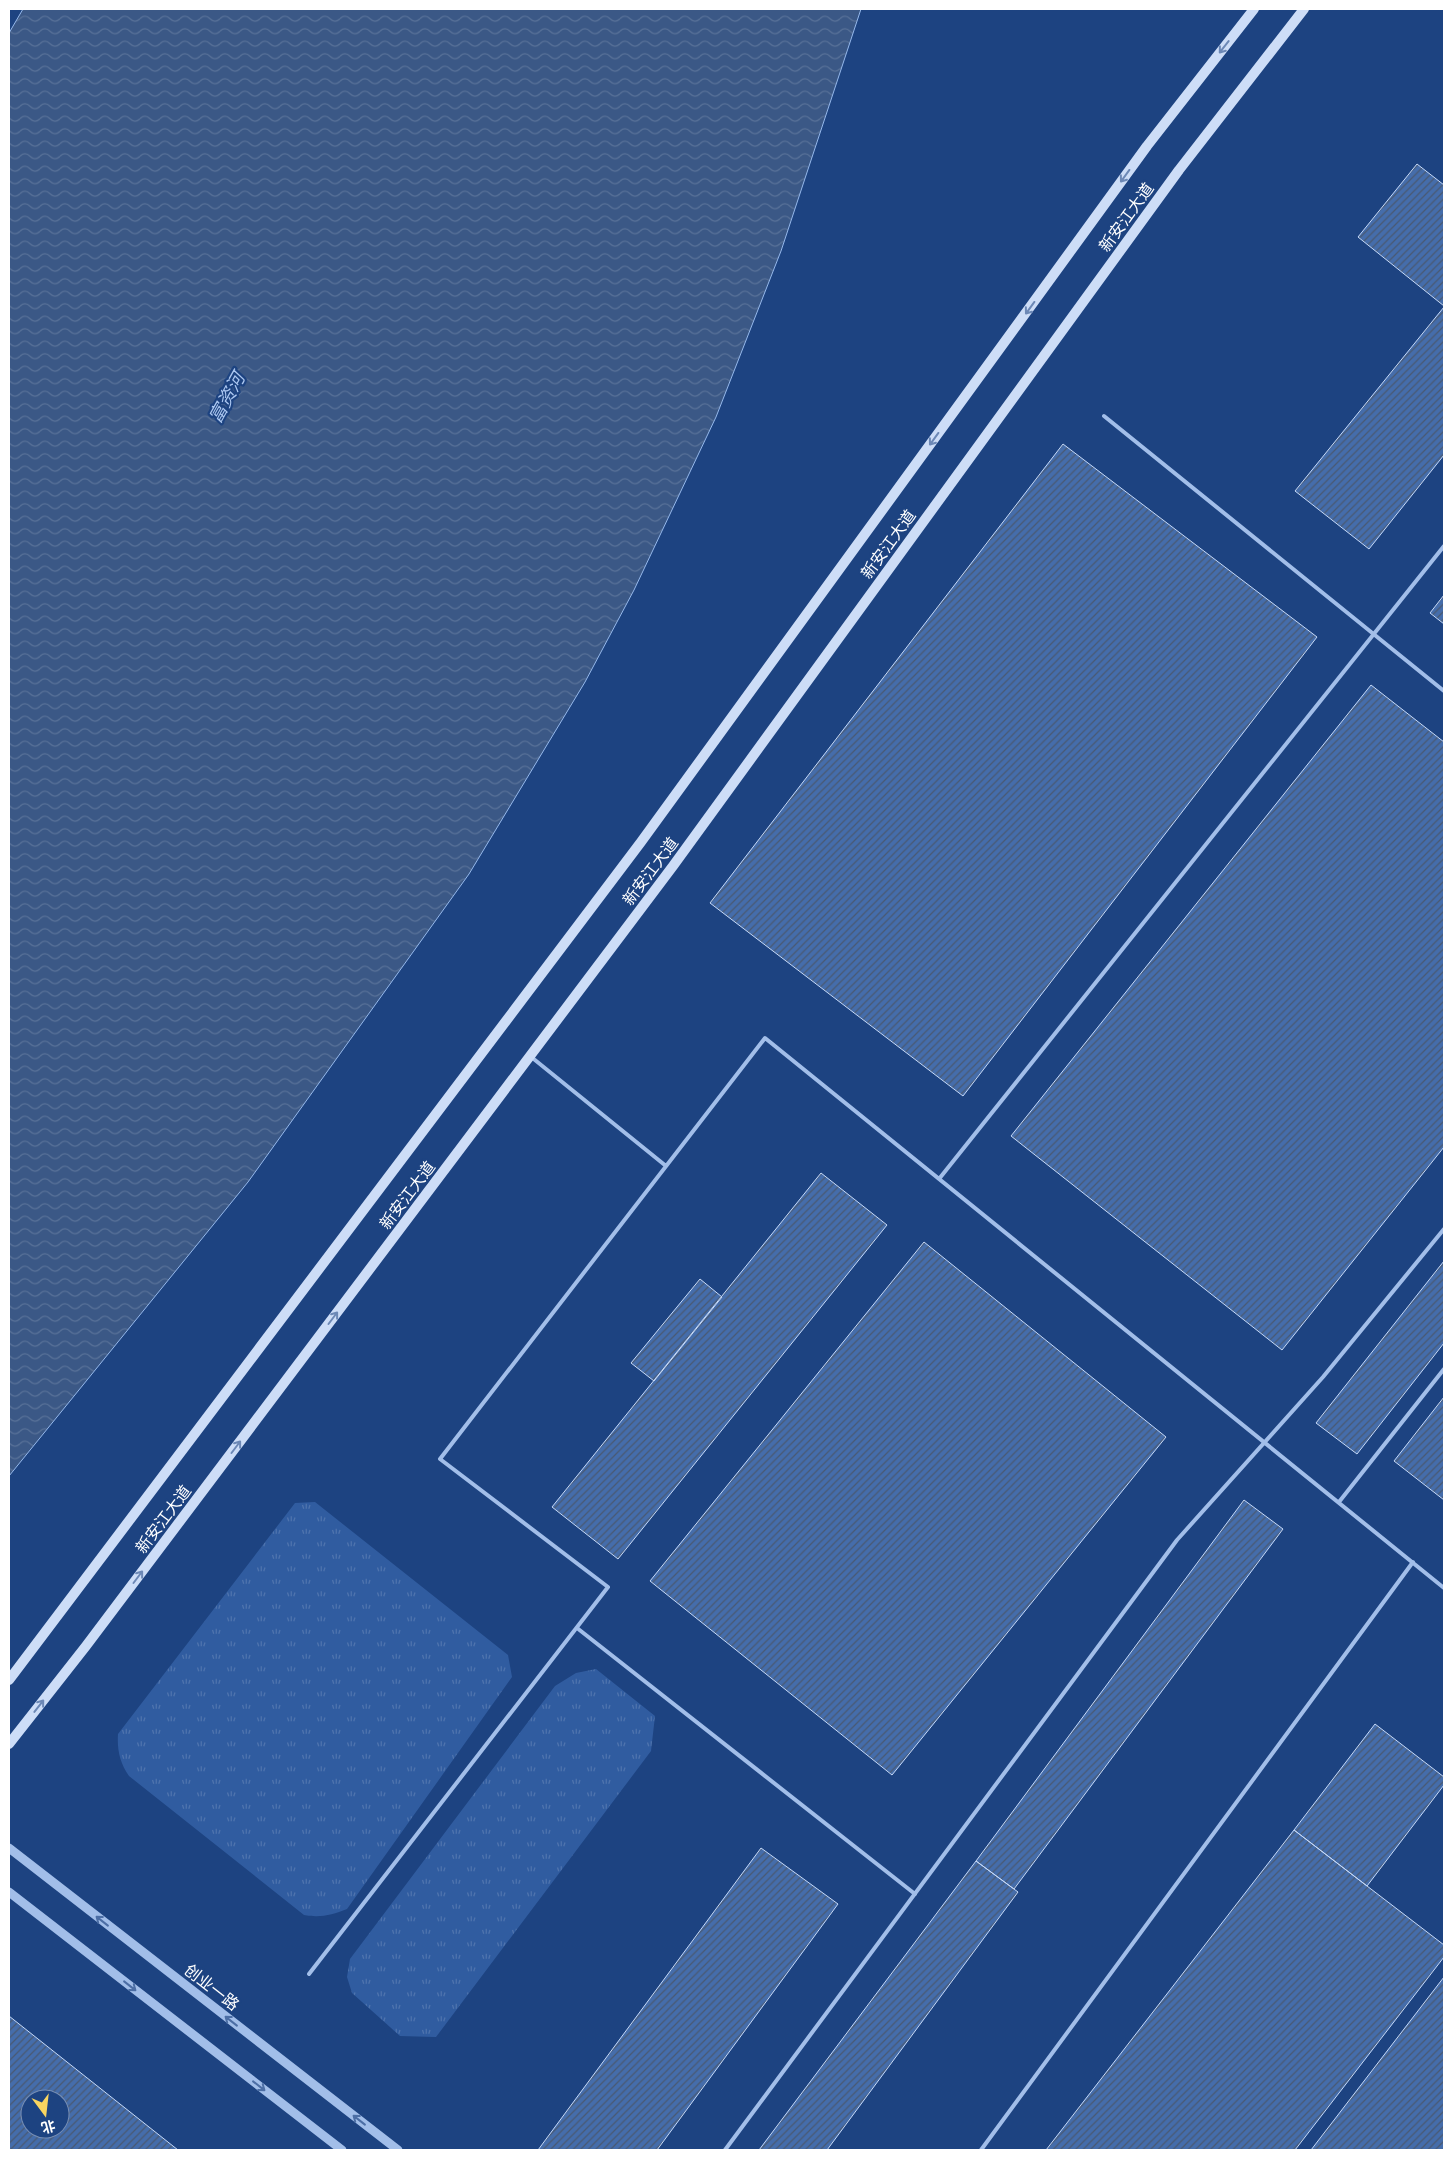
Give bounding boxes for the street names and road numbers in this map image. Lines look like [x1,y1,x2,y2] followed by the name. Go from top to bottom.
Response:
[1096,180,1157,255] street label: 新安江大道
[858,507,919,582] street label: 新安江大道
[620,834,681,908] street label: 新安江大道
[377,1158,438,1232] street label: 新安江大道
[133,1482,194,1556] street label: 新安江大道
[181,1961,242,2014] street label: 创业一路

